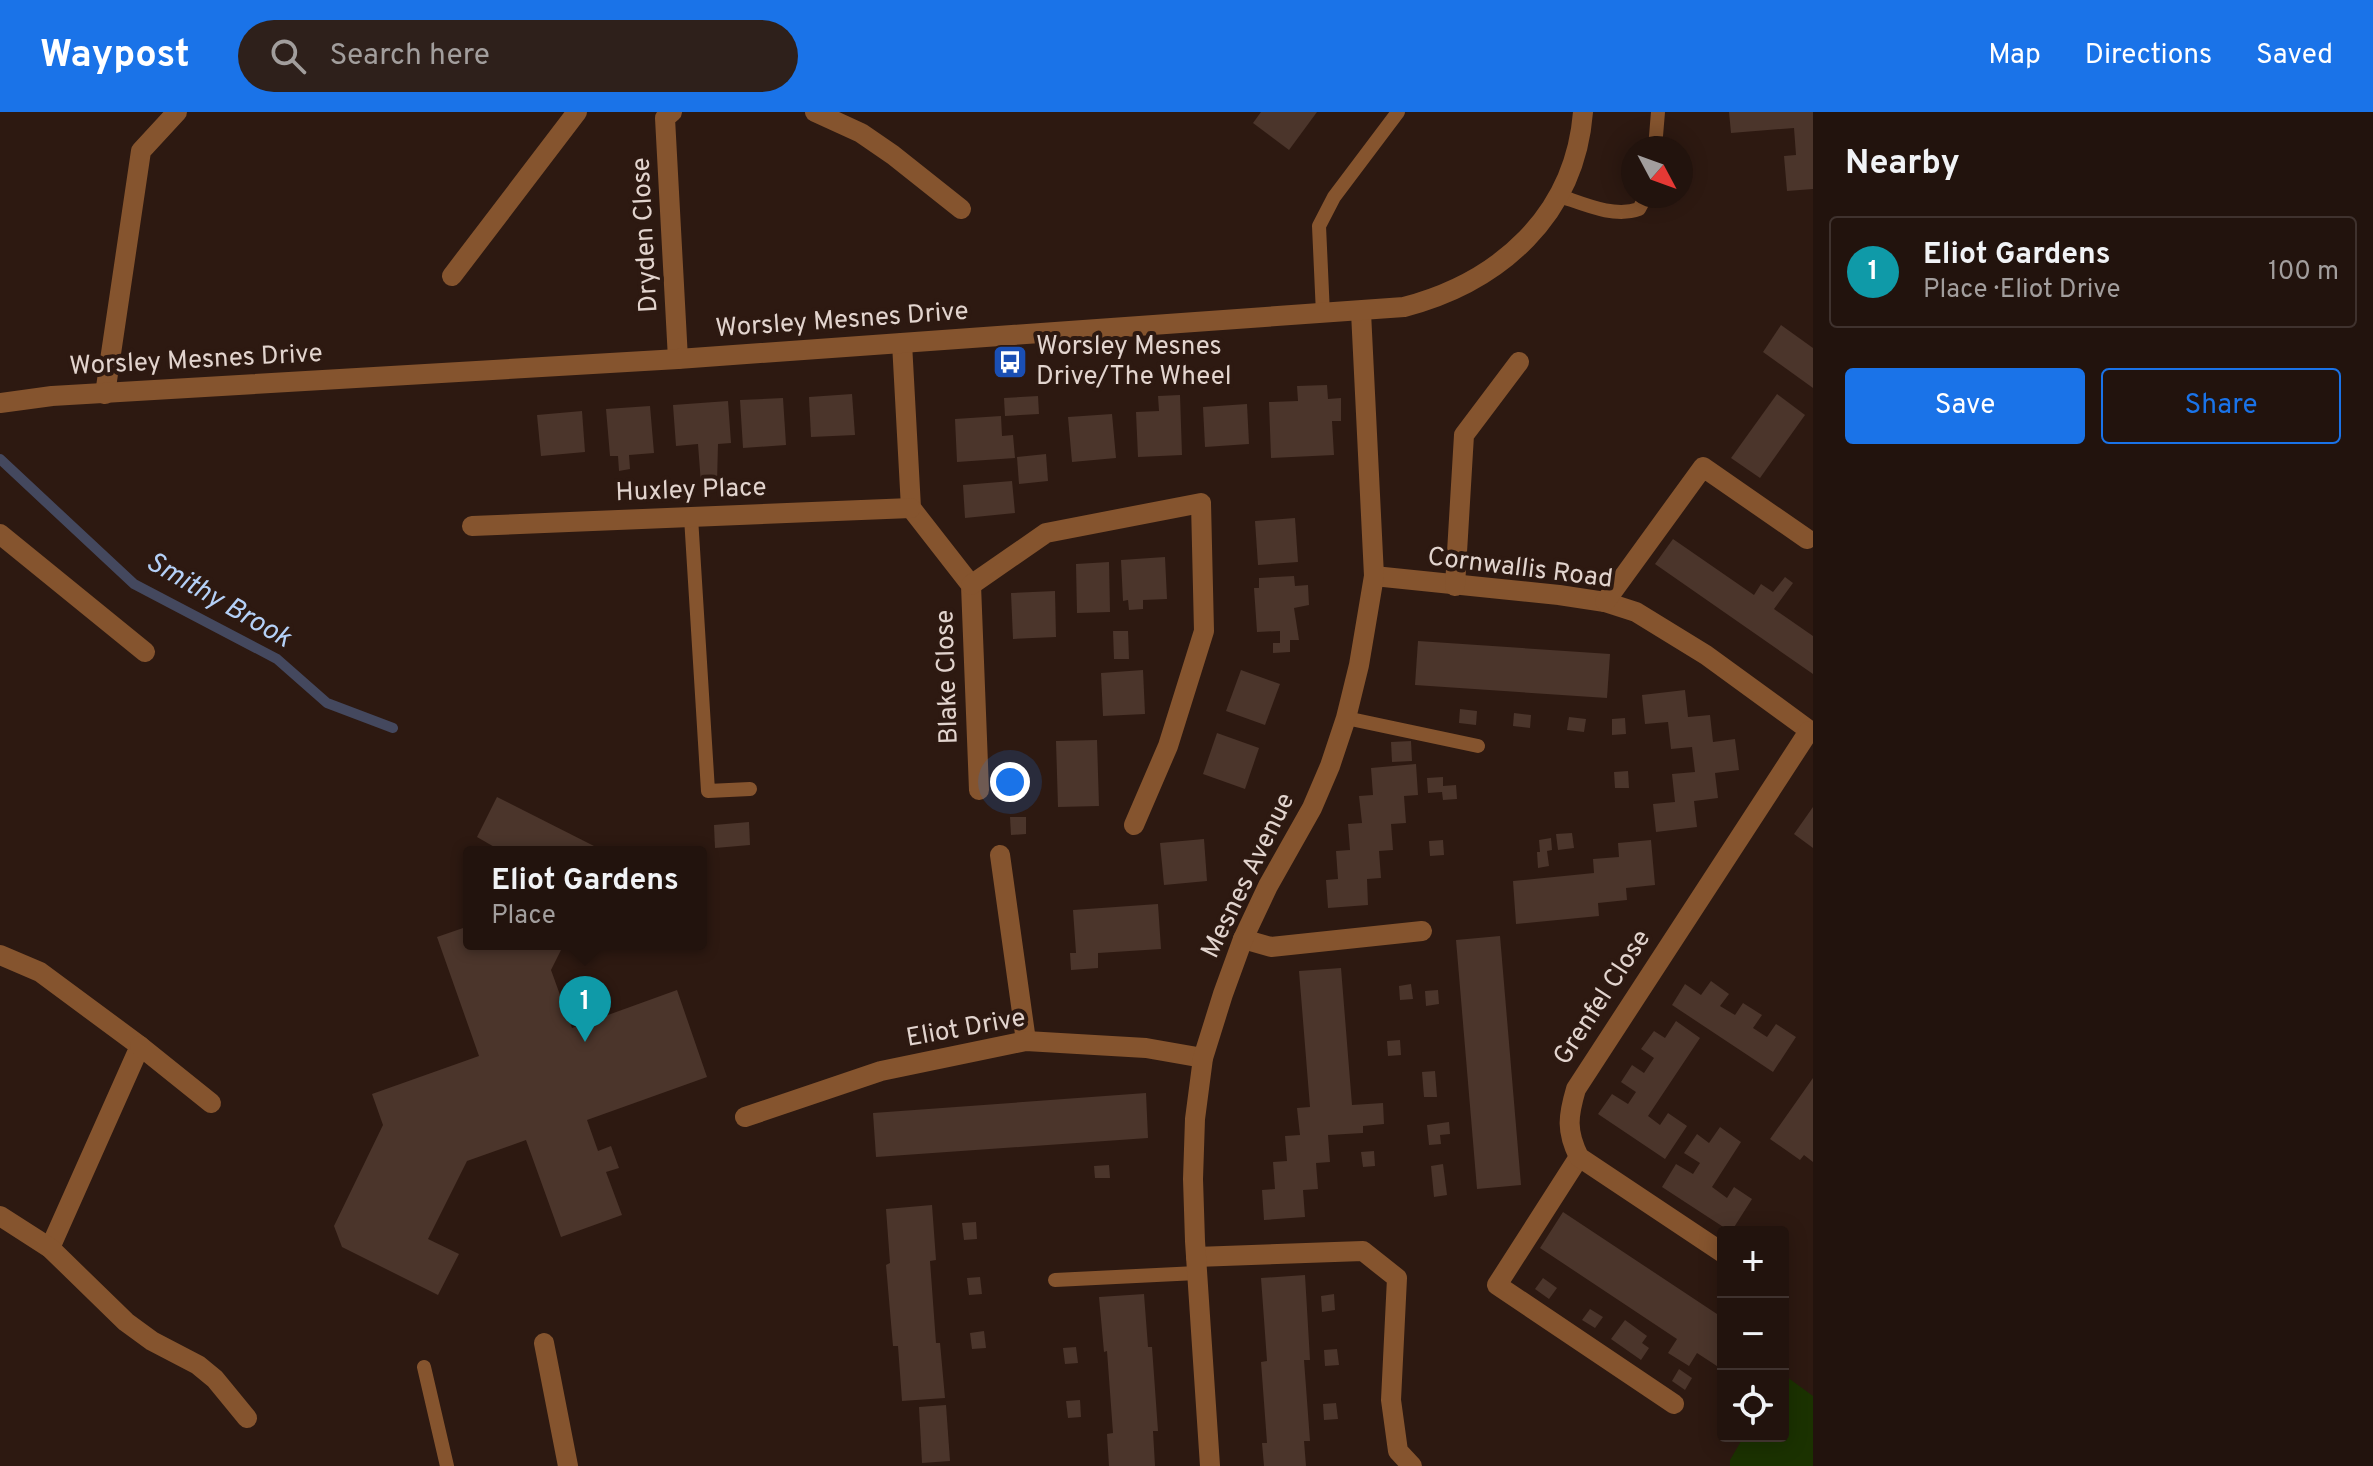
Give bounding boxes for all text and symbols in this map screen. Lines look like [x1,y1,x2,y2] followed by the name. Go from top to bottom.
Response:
[238,20,798,92] search box
[40,32,190,81] text: Waypost
[266,34,310,78] icon: search
[330,38,490,75] text: Search here
[1988,38,2041,74] text: Map
[2085,38,2212,74] text: Directions
[2256,38,2333,74] text: Saved
[1621,136,1693,208] north arrow
[1845,143,1960,186] text: Nearby
[625,157,667,313] street label: Dryden Close
[1923,237,2111,274] text: Eliot Gardens
[1868,256,1878,289] text: 1
[2268,256,2339,289] text: 100 m
[1923,274,2120,307] text: Place · Eliot Drive
[714,296,970,346] street label: Worsley Mesnes Drive
[1036,331,1231,394] place label: Worsley Mesnes Drive/The Wheel
[69,338,323,384] street label: Worsley Mesnes Drive
[991,343,1029,381] bus stop icon: Worsley Mesnes Drive/The Wheel
[1845,368,2085,444] button: Save
[2101,368,2341,444] button: Share
[615,472,767,510] street label: Huxley Place
[1425,541,1615,597] street label: Cornwallis Road
[139,545,298,658] water label: Smithy Brook
[929,609,967,745] street label: Blake Close
[990,762,1030,802] your location
[1195,788,1303,964] street label: Mesnes Avenue
[463,846,707,950] popup
[491,863,679,900] text: Eliot Gardens
[491,900,556,933] text: Place
[1547,924,1659,1072] street label: Grenfel Close
[559,976,611,1042] pin: 1
[904,1002,1028,1056] street label: Eliot Drive
[1717,1226,1789,1442] map controls
[1717,1226,1789,1298] button: +
[1717,1298,1789,1370] button: −
[1717,1370,1789,1442] button: locate

